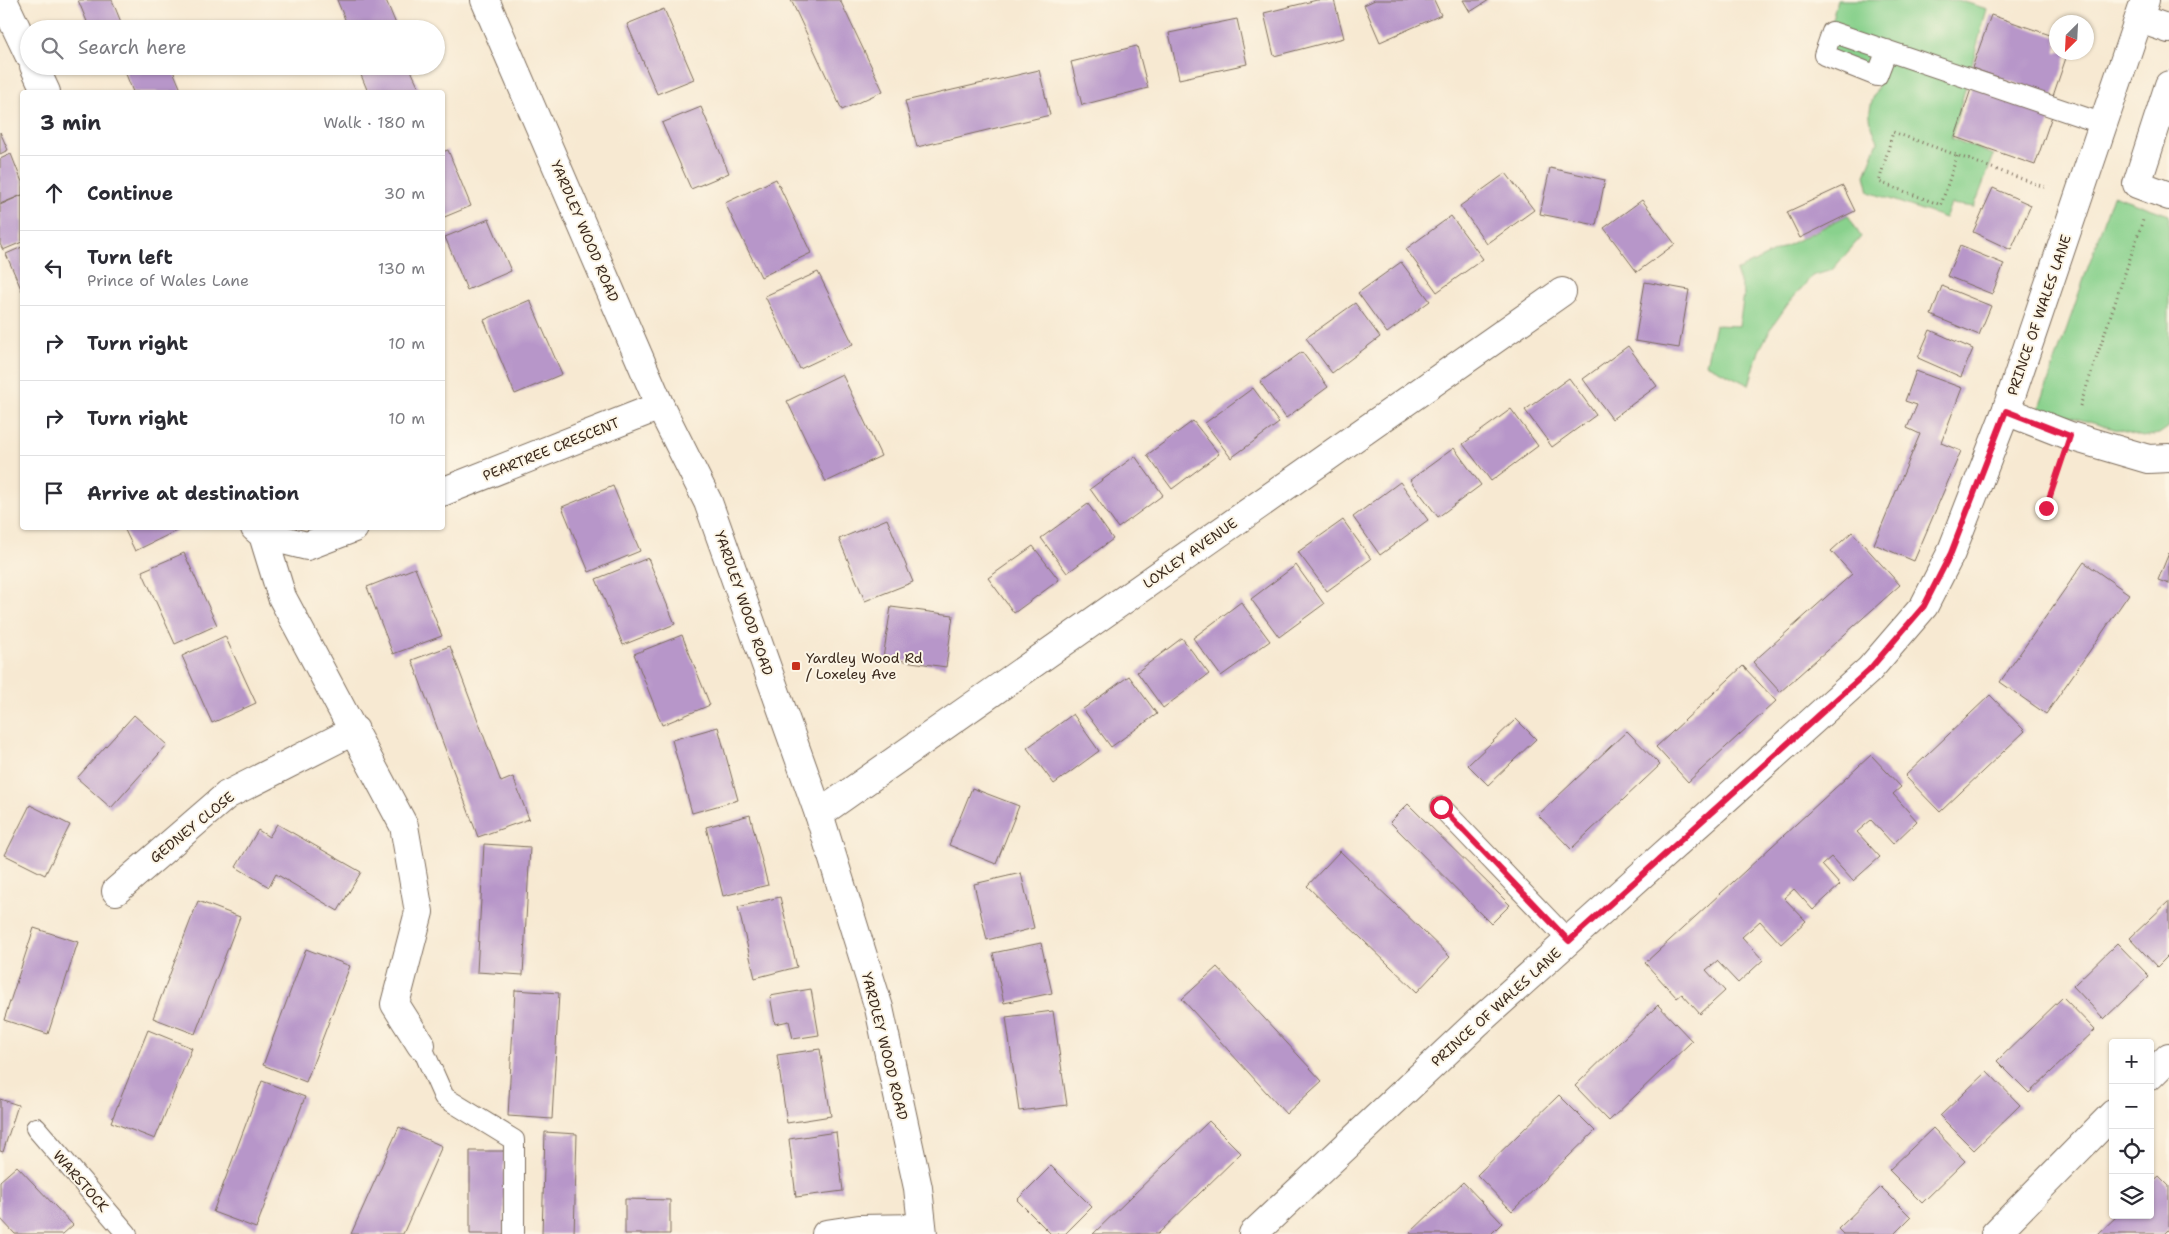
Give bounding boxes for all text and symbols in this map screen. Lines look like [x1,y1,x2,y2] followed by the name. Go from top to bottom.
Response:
[2049,15,2094,60] north arrow
[20,20,445,75] search box
[38,34,66,62] icon: search
[78,35,187,60] text: Search here
[40,109,101,137] text: 3 min
[323,112,425,133] text: Walk · 180 m
[547,157,623,305] street label: YARDLEY WOOD ROAD
[40,179,68,207] icon: ahead
[87,181,173,206] text: Continue
[384,183,425,204] text: 30 m
[2003,232,2075,398] street label: PRINCE OF WALES LANE
[87,245,173,270] text: Turn left
[40,254,68,282] icon: left
[378,258,425,279] text: 130 m
[87,270,249,291] text: Prince of Wales Lane
[40,329,68,357] icon: right
[87,331,188,356] text: Turn right
[388,333,425,354] text: 10 m
[40,404,68,432] icon: right
[87,406,188,431] text: Turn right
[388,408,425,429] text: 10 m
[480,413,622,485] street label: PEARTREE CRESCENT
[40,479,68,507] icon: arrive
[87,481,299,506] text: Arrive at destination
[2035,497,2058,520] route end
[1139,514,1241,592] street label: LOXLEY AVENUE
[711,528,777,678] street label: YARDLEY WOOD ROAD
[806,649,923,683] place label: Yardley Wood Rd / Loxeley Ave
[790,660,802,672] marker: Yardley Wood Rd / Loxeley Ave
[146,787,238,867] street label: GEDNEY CLOSE
[1430,796,1453,819] route start
[1427,944,1565,1070] street label: PRINCE OF WALES LANE
[858,970,912,1122] street label: YARDLEY WOOD ROAD
[2109,1039,2154,1219] map controls
[2109,1039,2154,1084] button: +
[2109,1084,2154,1129] button: −
[2109,1129,2154,1174] button: locate
[49,1146,113,1216] street label: WARSTOCK
[2109,1174,2154,1219] button: layers

